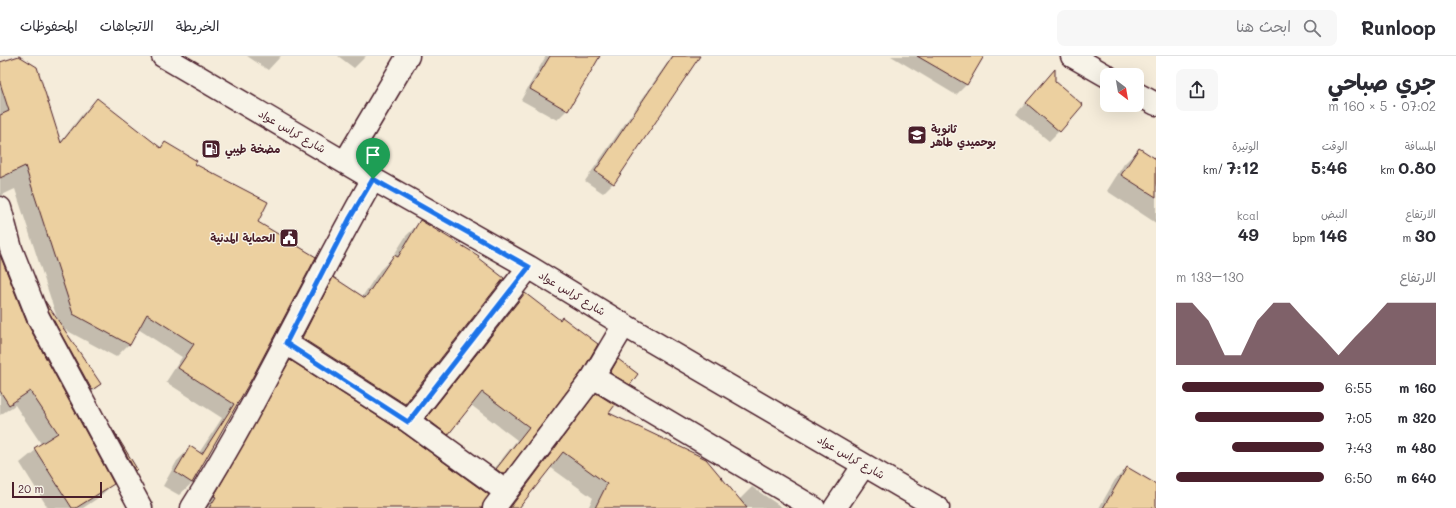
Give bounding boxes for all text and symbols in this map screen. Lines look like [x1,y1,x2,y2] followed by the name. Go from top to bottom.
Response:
[1057,10,1337,46] search box
[1361,15,1436,40] text: Runloop
[20,16,78,35] text: المحفوظات
[100,16,154,35] text: الاتجاهات
[176,16,219,35] text: الخريطة
[1236,16,1291,36] text: ابحث هنا
[1301,17,1323,39] icon: search
[1328,67,1436,96] text: جري صباحي
[1100,68,1144,112] north arrow
[1100,68,1144,112] map controls
[1176,69,1218,111] button: share
[1328,97,1436,114] text: 07:02 · 5 × 160 m
[255,105,329,158] street label: شارع كراس عواد
[930,121,996,151] place label: ثانوية بوحميدي طاهر
[906,124,928,146] school or university icon: ثانوية بوحميدي طاهر
[200,138,222,160] fuel station icon: مضخة طيبي
[356,138,390,179] pin
[1232,138,1259,153] text: الوتيرة
[1322,138,1347,153] text: الوقت
[1405,138,1436,153] text: المسافة
[225,141,281,159] place label: مضخة طيبي
[362,144,384,166] icon: arrive
[1227,156,1259,178] text: 7:12
[1311,156,1347,178] text: 5:46
[1398,156,1436,178] text: 0.80
[1203,162,1227,177] text: /km
[1380,162,1398,177] text: km
[1321,206,1347,221] text: النبض
[1405,206,1436,221] text: الارتفاع
[1237,208,1259,223] text: kcal
[1238,223,1259,245] text: 49
[1319,224,1347,246] text: 146
[1415,224,1436,246] text: 30
[278,227,300,249] public building icon: الحماية المدنية
[210,230,275,245] place label: الحماية المدنية
[1293,230,1319,245] text: bpm
[1403,230,1415,245] text: m
[535,267,608,320] street label: شارع كراس عواد
[1176,268,1244,285] text: 130–133 m
[1400,268,1436,285] text: الارتفاع
[1345,379,1372,396] text: 6:55
[1399,379,1436,396] text: 160 m
[1345,409,1372,426] text: 7:05
[1398,409,1436,426] text: 320 m
[814,431,888,484] street label: شارع كراس عواد
[1345,439,1372,456] text: 7:43
[1396,439,1436,456] text: 480 m
[1345,469,1372,486] text: 6:50
[1397,469,1436,486] text: 640 m
[12,480,102,499] scale bar
[18,481,43,496] text: 20 m

